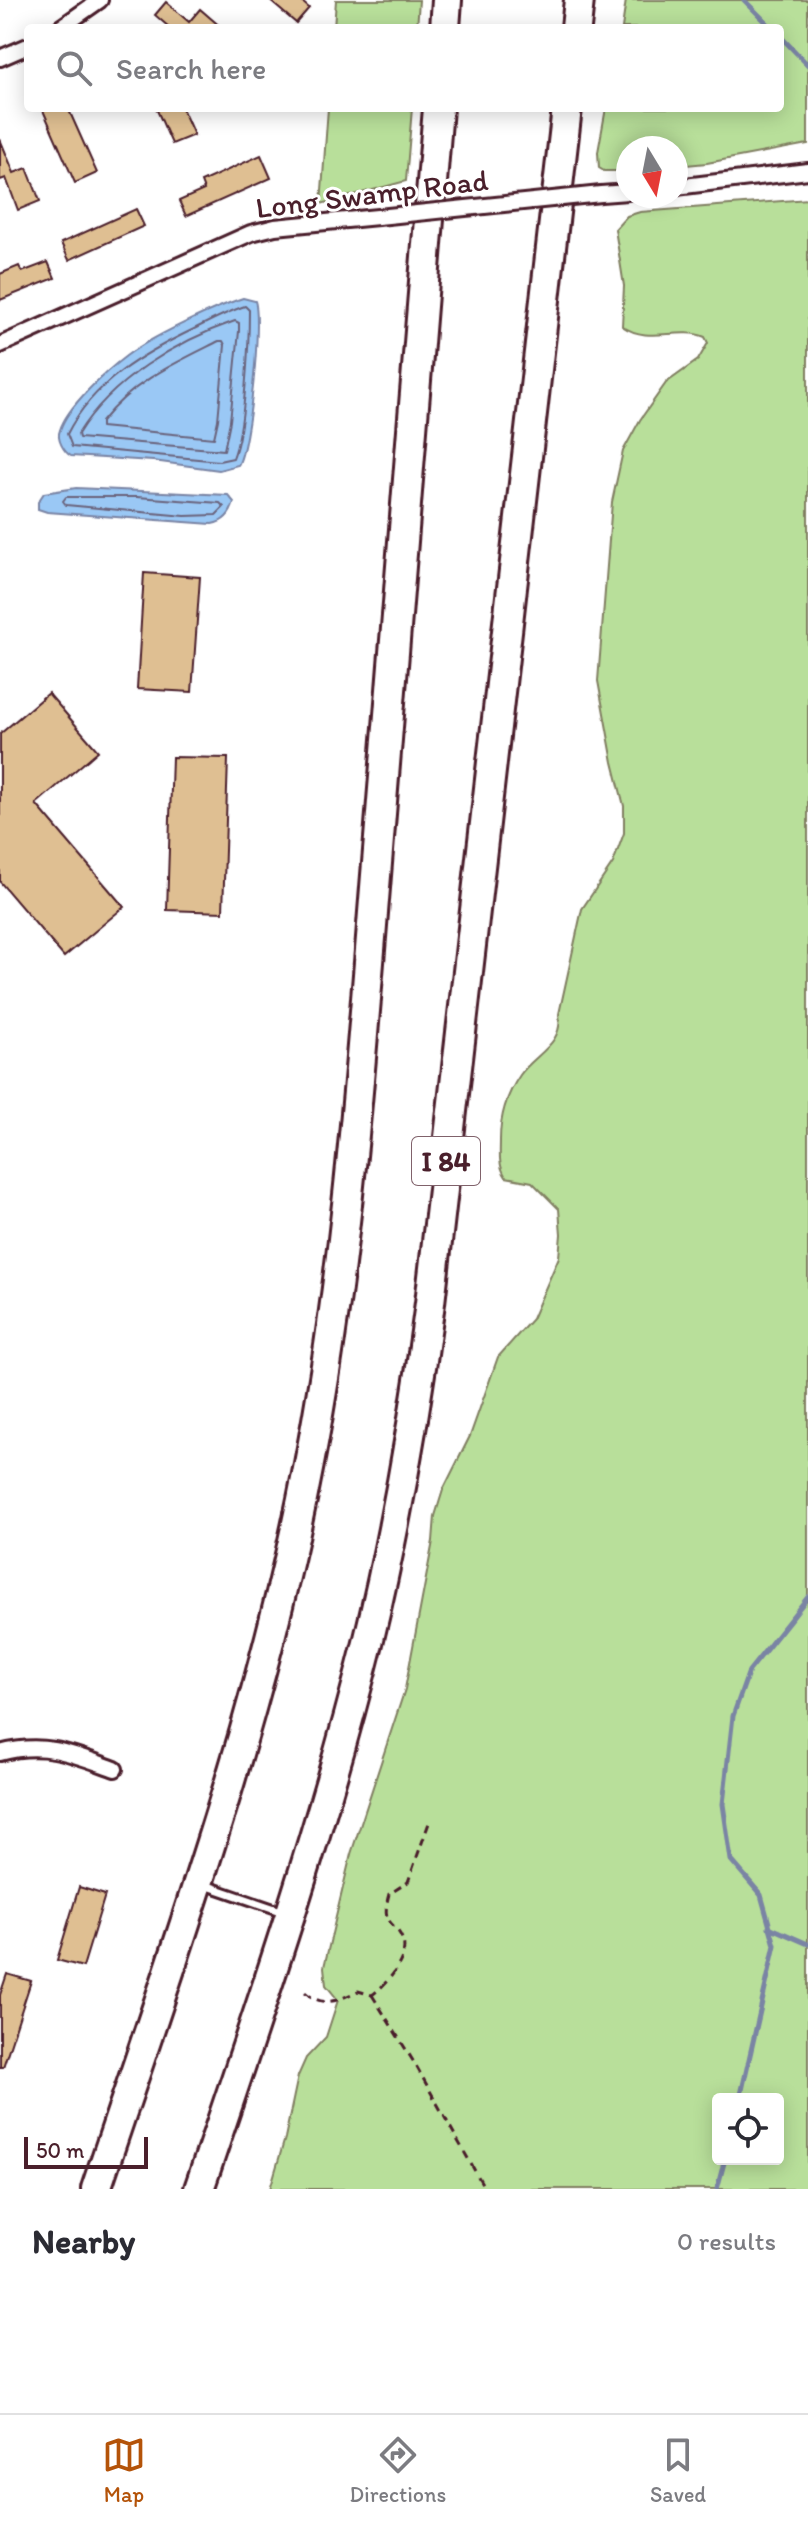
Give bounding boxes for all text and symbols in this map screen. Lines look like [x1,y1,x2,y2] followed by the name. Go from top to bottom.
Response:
[24,24,784,112] search box
[52,46,96,90] icon: search
[116,50,266,87] text: Search here
[616,136,688,208] north arrow
[254,161,490,226] street label: Long Swamp Road
[412,1137,480,1185] road number: I 84
[712,2093,784,2165] map controls
[712,2093,784,2165] button: locate
[24,2133,148,2169] scale bar
[36,2137,85,2164] text: 50 m
[32,2221,135,2262] text: Nearby
[677,2225,776,2257] text: 0 results
[102,2433,146,2508] tab: Map
[350,2433,446,2508] tab: Directions
[650,2433,706,2508] tab: Saved

